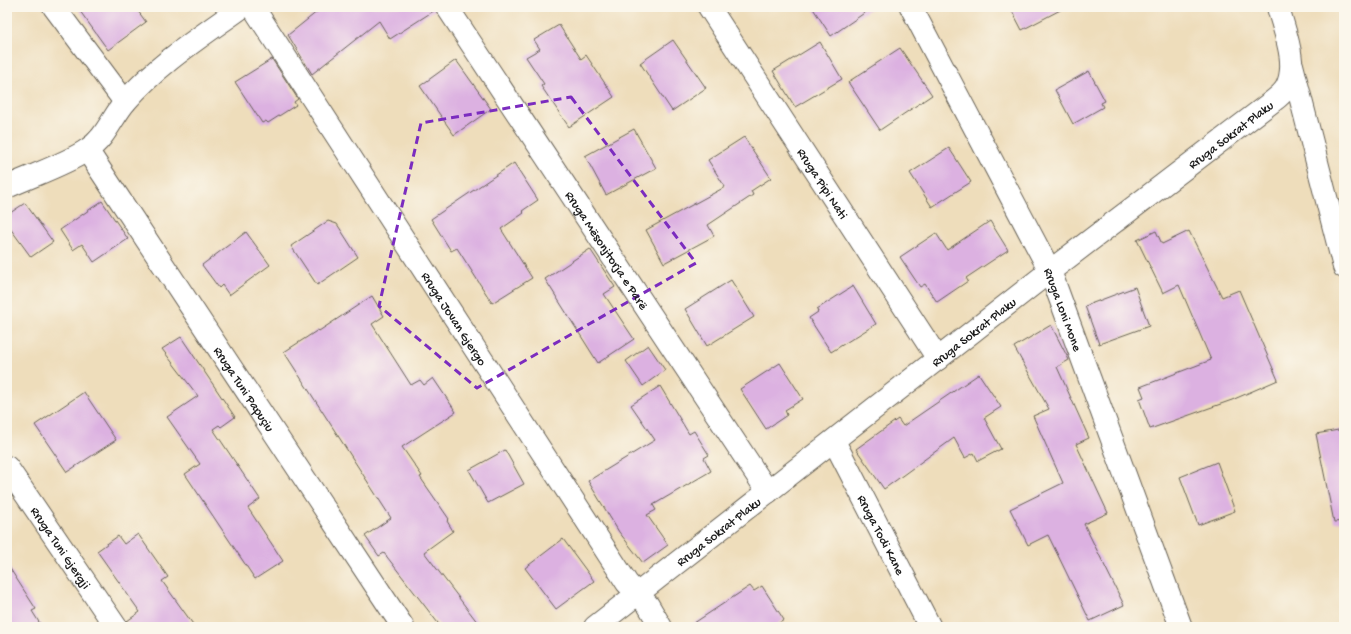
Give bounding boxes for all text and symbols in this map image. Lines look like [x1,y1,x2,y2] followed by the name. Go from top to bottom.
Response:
[1186,99,1277,173] street label: Rruga Sokrat Plaku
[793,146,850,223] street label: Rruga Pipi Nati
[561,189,650,313] street label: Rruga Mësonjtorja e Parë
[1040,266,1084,354] street label: Rruga Loni Mone
[417,270,489,369] street label: Rruga Jovan Gjergo
[929,295,1020,371] street label: Rruga Sokrat Plaku
[209,344,276,435] street label: Rruga Tuni Papuçiu
[853,493,907,578] street label: Rruga Todi Kane
[674,495,765,571] street label: Rruga Sokrat Plaku
[26,505,93,593] street label: Rruga Tuni Gjergji

